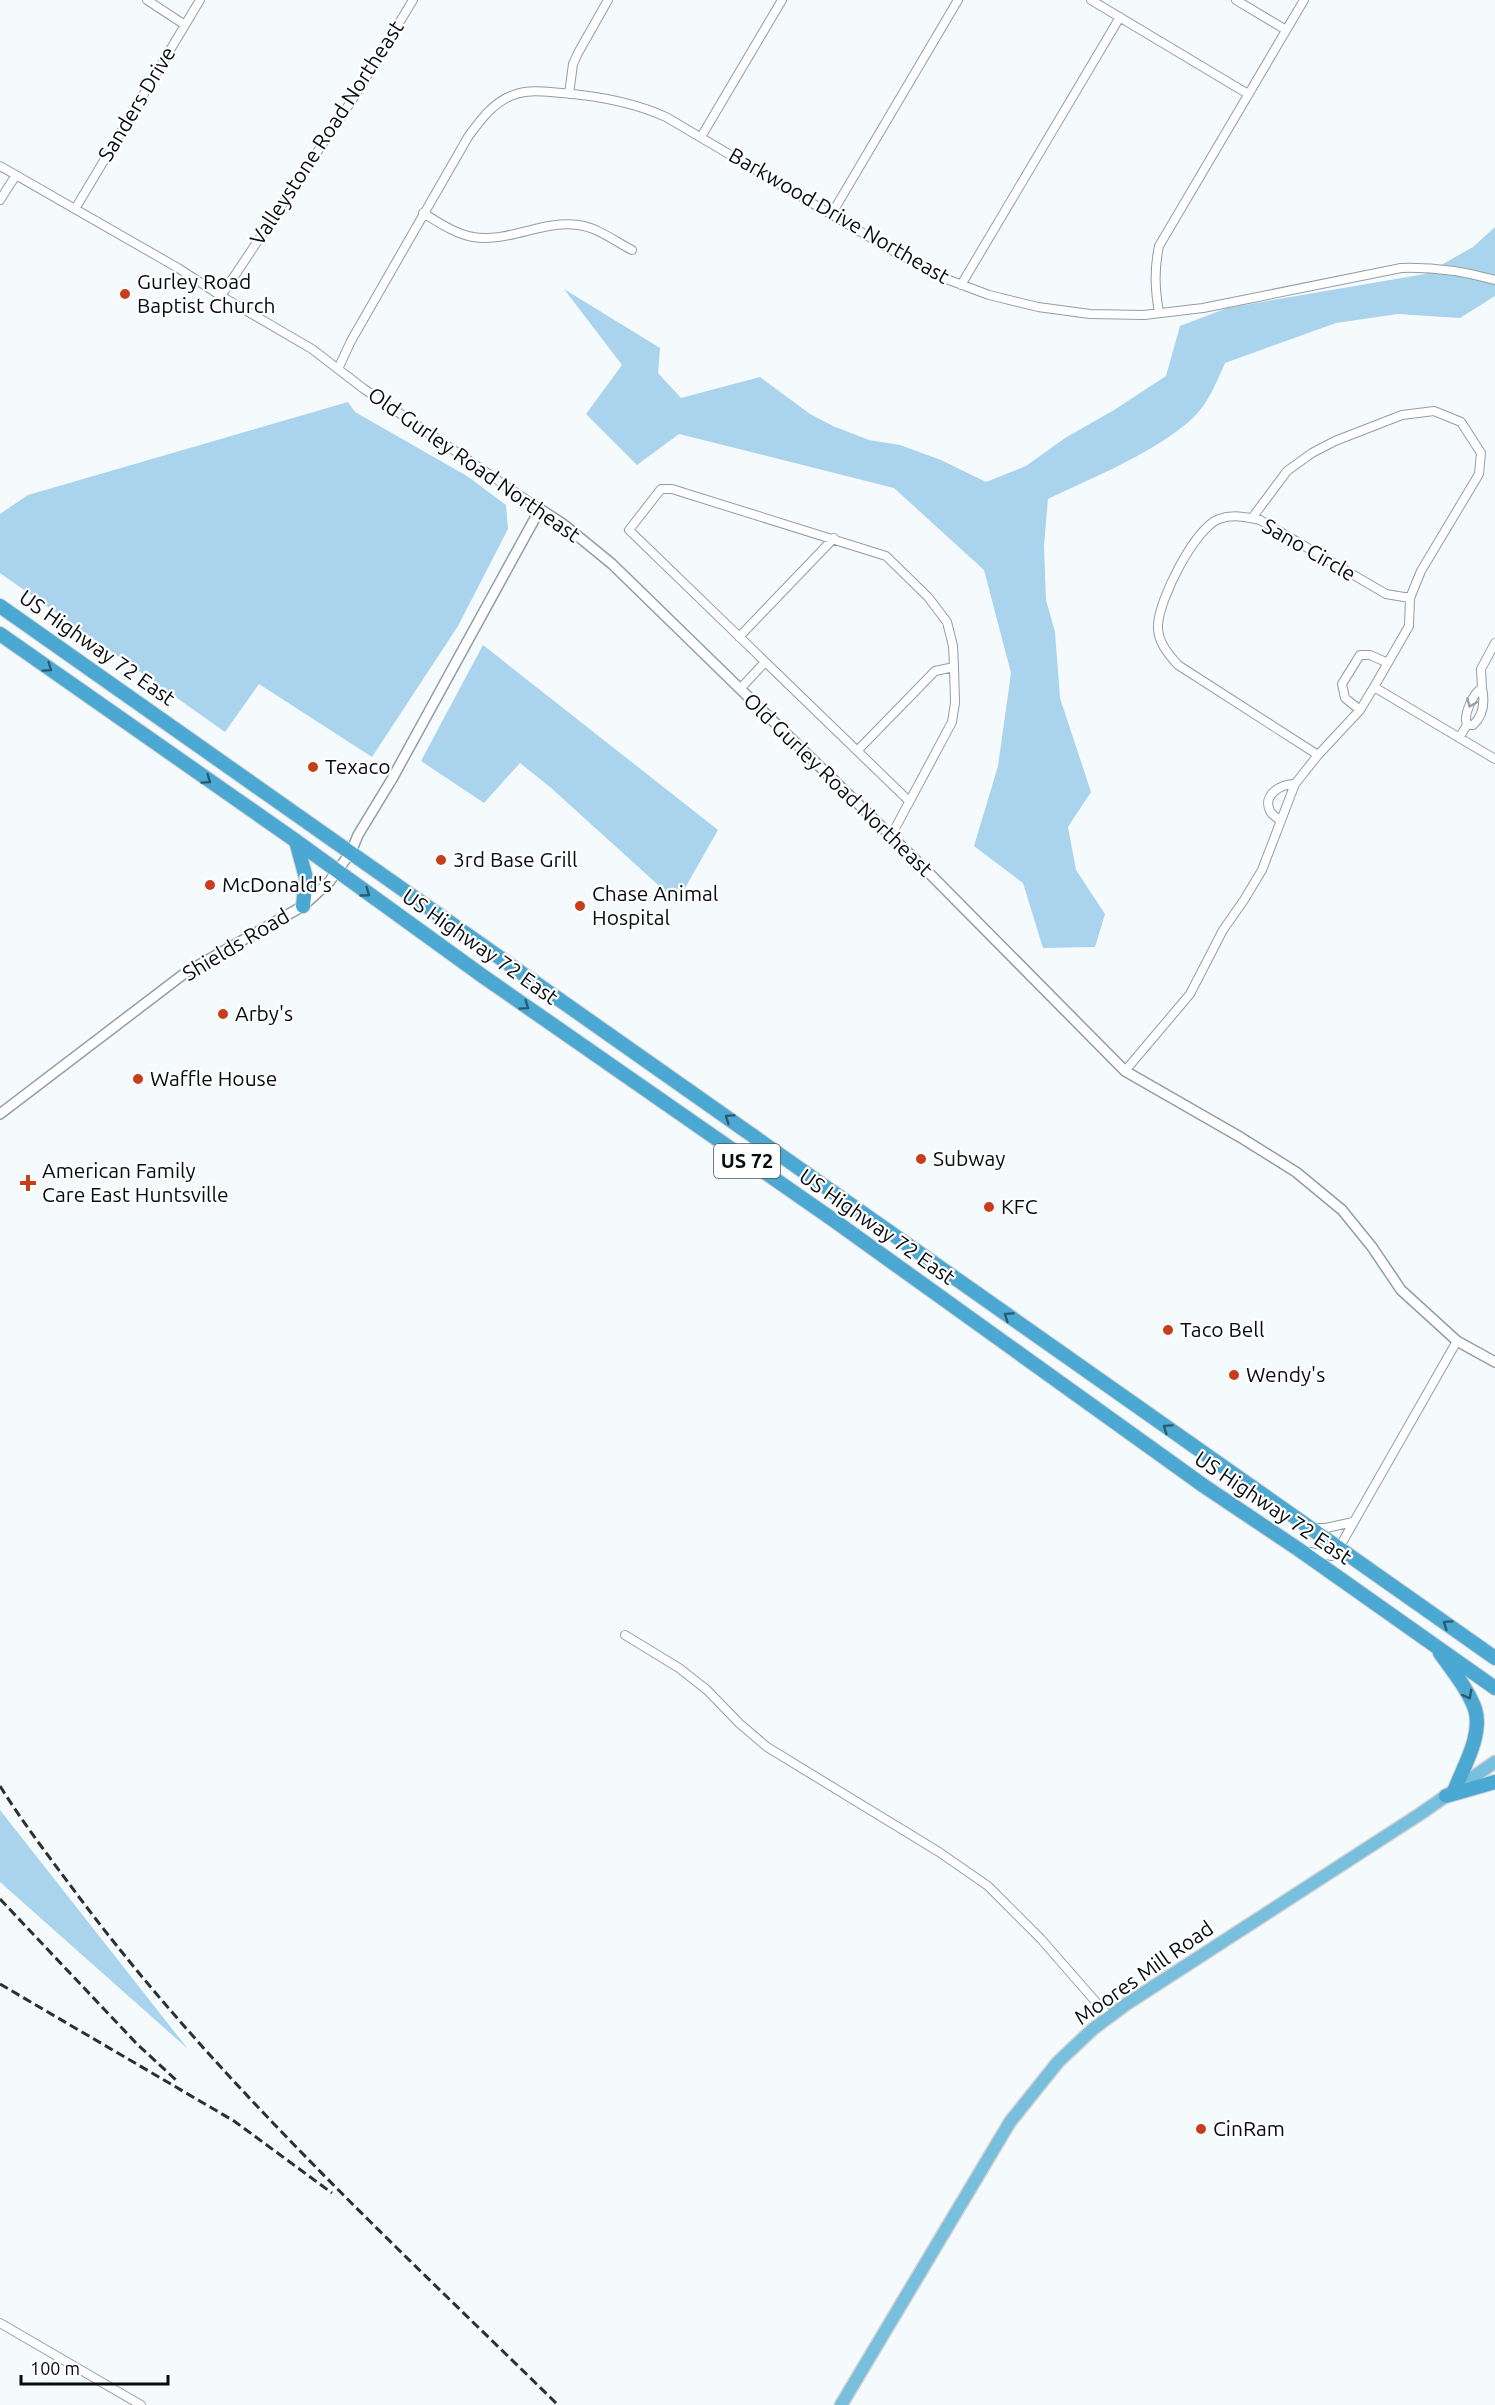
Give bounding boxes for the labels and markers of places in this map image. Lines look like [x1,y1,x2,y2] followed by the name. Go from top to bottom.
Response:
[137,269,276,317] place label: Gurley Road Baptist Church
[118,287,132,301] marker: Gurley Road Baptist Church
[325,754,391,778] place label: Texaco
[306,760,320,774] marker: Texaco
[453,847,578,871] place label: 3rd Base Grill
[434,853,448,867] marker: 3rd Base Grill
[222,872,332,896] place label: McDonald's
[203,878,217,892] marker: McDonald's
[592,881,718,929] place label: Chase Animal Hospital
[573,899,587,913] marker: Chase Animal Hospital
[235,1001,293,1025] place label: Arby's
[216,1007,230,1021] marker: Arby's
[150,1066,277,1090] place label: Waffle House
[131,1072,145,1086] marker: Waffle House
[933,1146,1005,1170] place label: Subway
[914,1152,928,1166] marker: Subway
[42,1158,229,1206] place label: American Family Care East Huntsville
[19,1174,37,1192] marker: American Family Care East Huntsville
[1001,1194,1038,1218] place label: KFC
[982,1200,996,1214] marker: KFC
[1180,1317,1264,1341] place label: Taco Bell
[1161,1323,1175,1337] marker: Taco Bell
[1246,1362,1325,1386] place label: Wendy's
[1227,1368,1241,1382] marker: Wendy's
[1213,2116,1285,2140] place label: CinRam
[1194,2122,1208,2136] marker: CinRam

